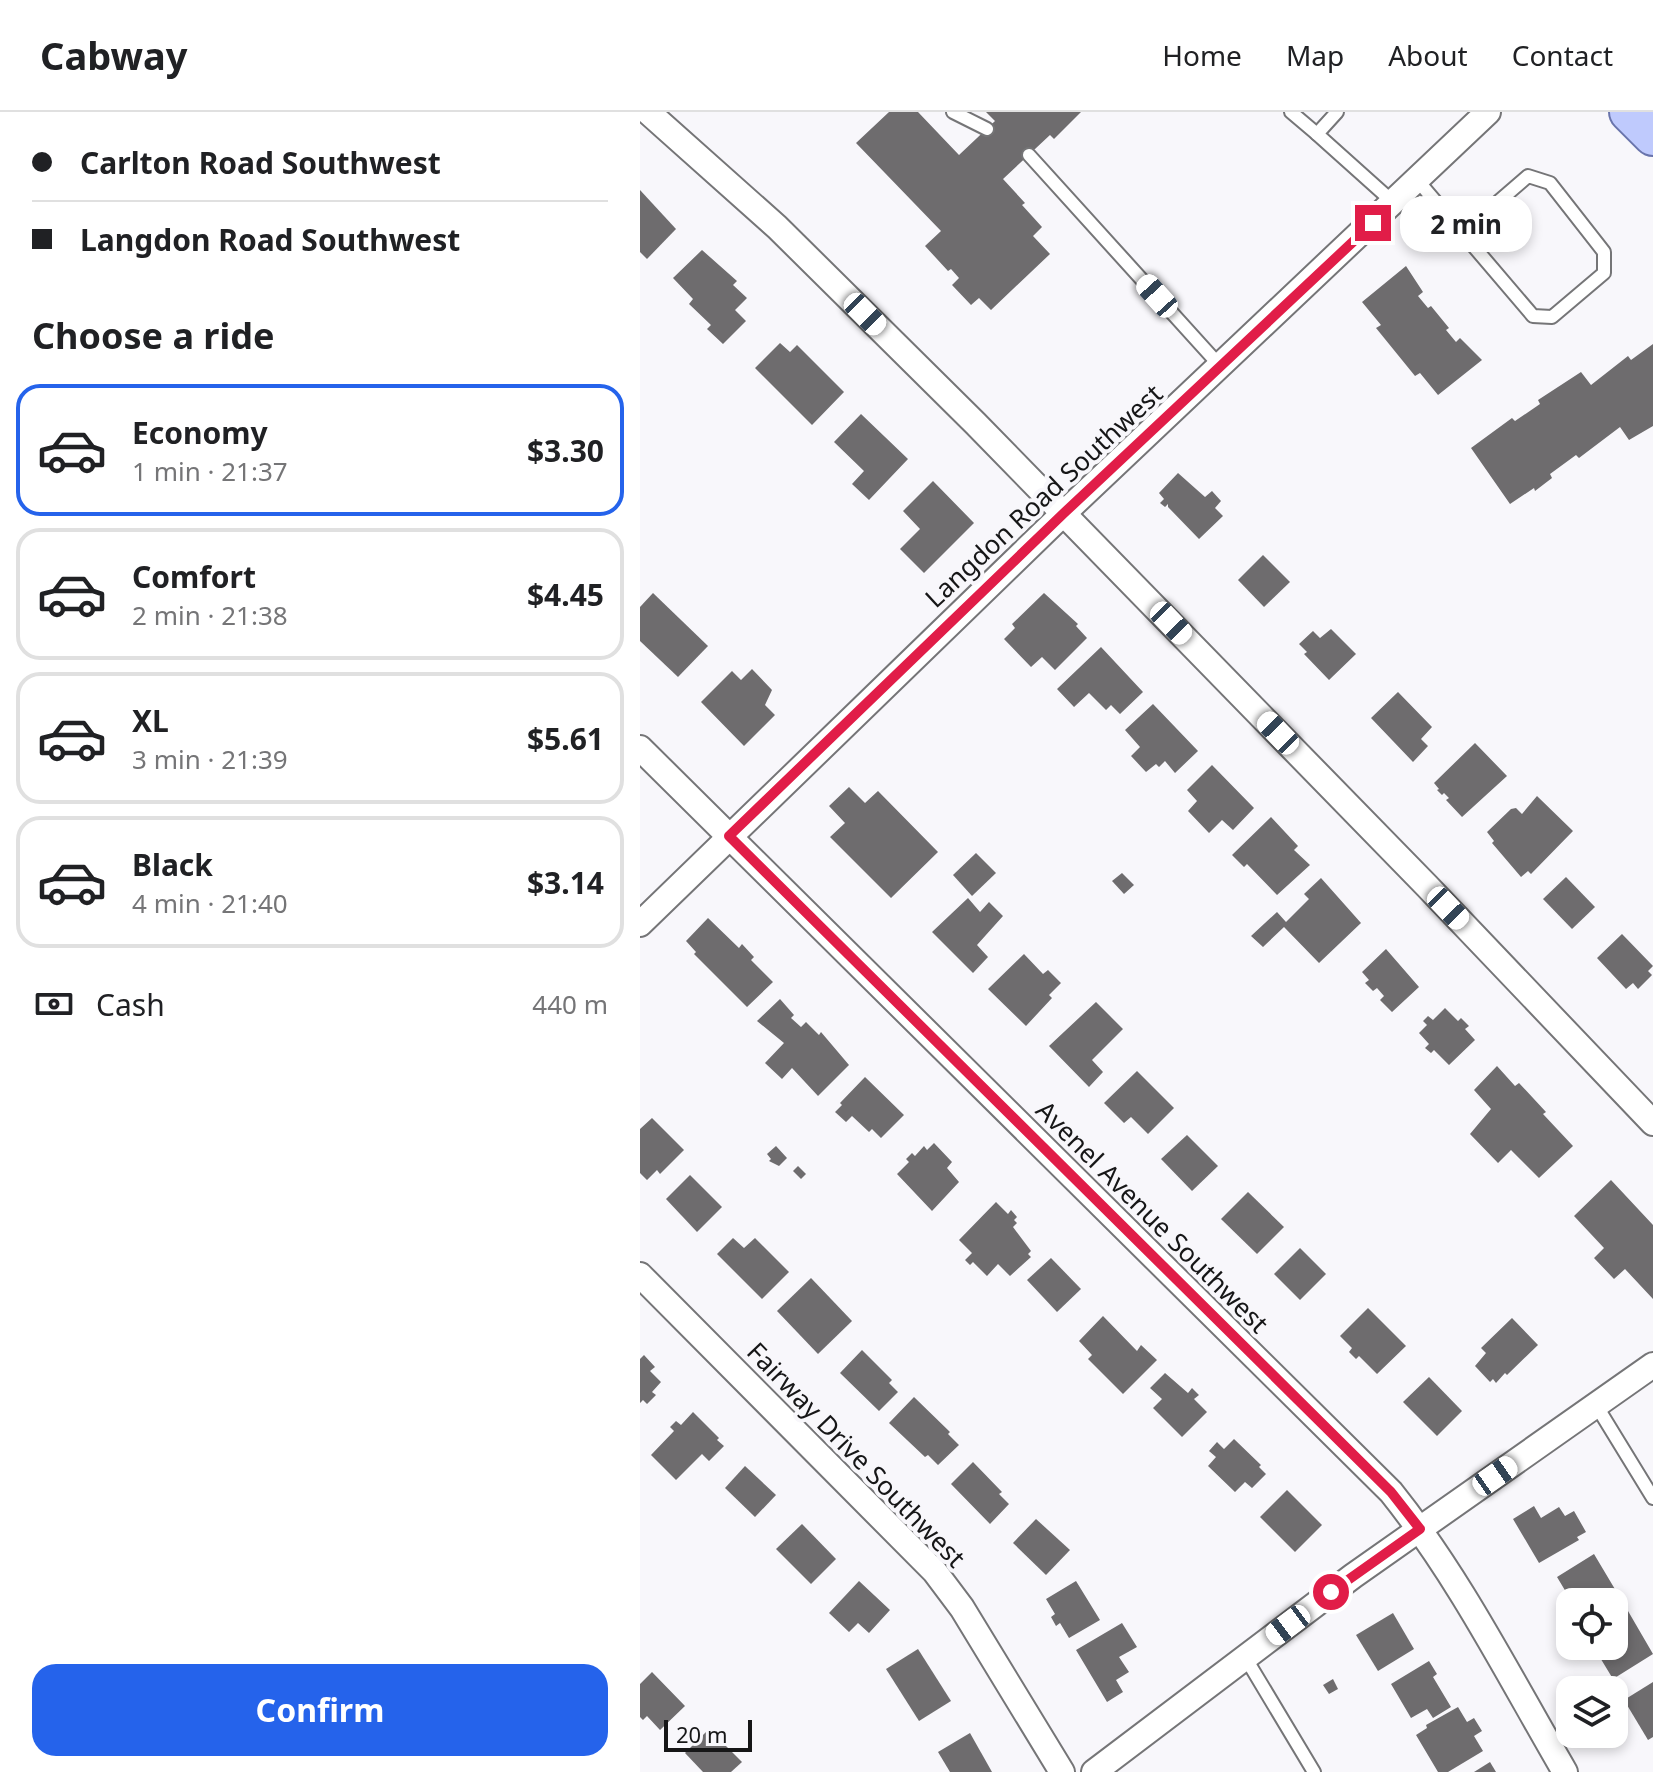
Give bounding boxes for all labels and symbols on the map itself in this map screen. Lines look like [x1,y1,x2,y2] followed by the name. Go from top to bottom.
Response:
[1401,195,1533,251] callout: 2 min
[1355,205,1391,241] route end
[1132,270,1182,322] car
[840,289,890,339] car
[917,376,1170,615] street label: Langdon Road Southwest
[1146,597,1196,649] car
[1253,707,1303,759] car
[1423,882,1473,934] car
[1029,1092,1277,1340] street label: Avenel Avenue Southwest
[740,1334,974,1575] street label: Fairway Drive Southwest
[1468,1452,1522,1500] car
[1313,1574,1349,1610] route start
[1262,1601,1314,1649] car
[664,1716,752,1752] scale bar

